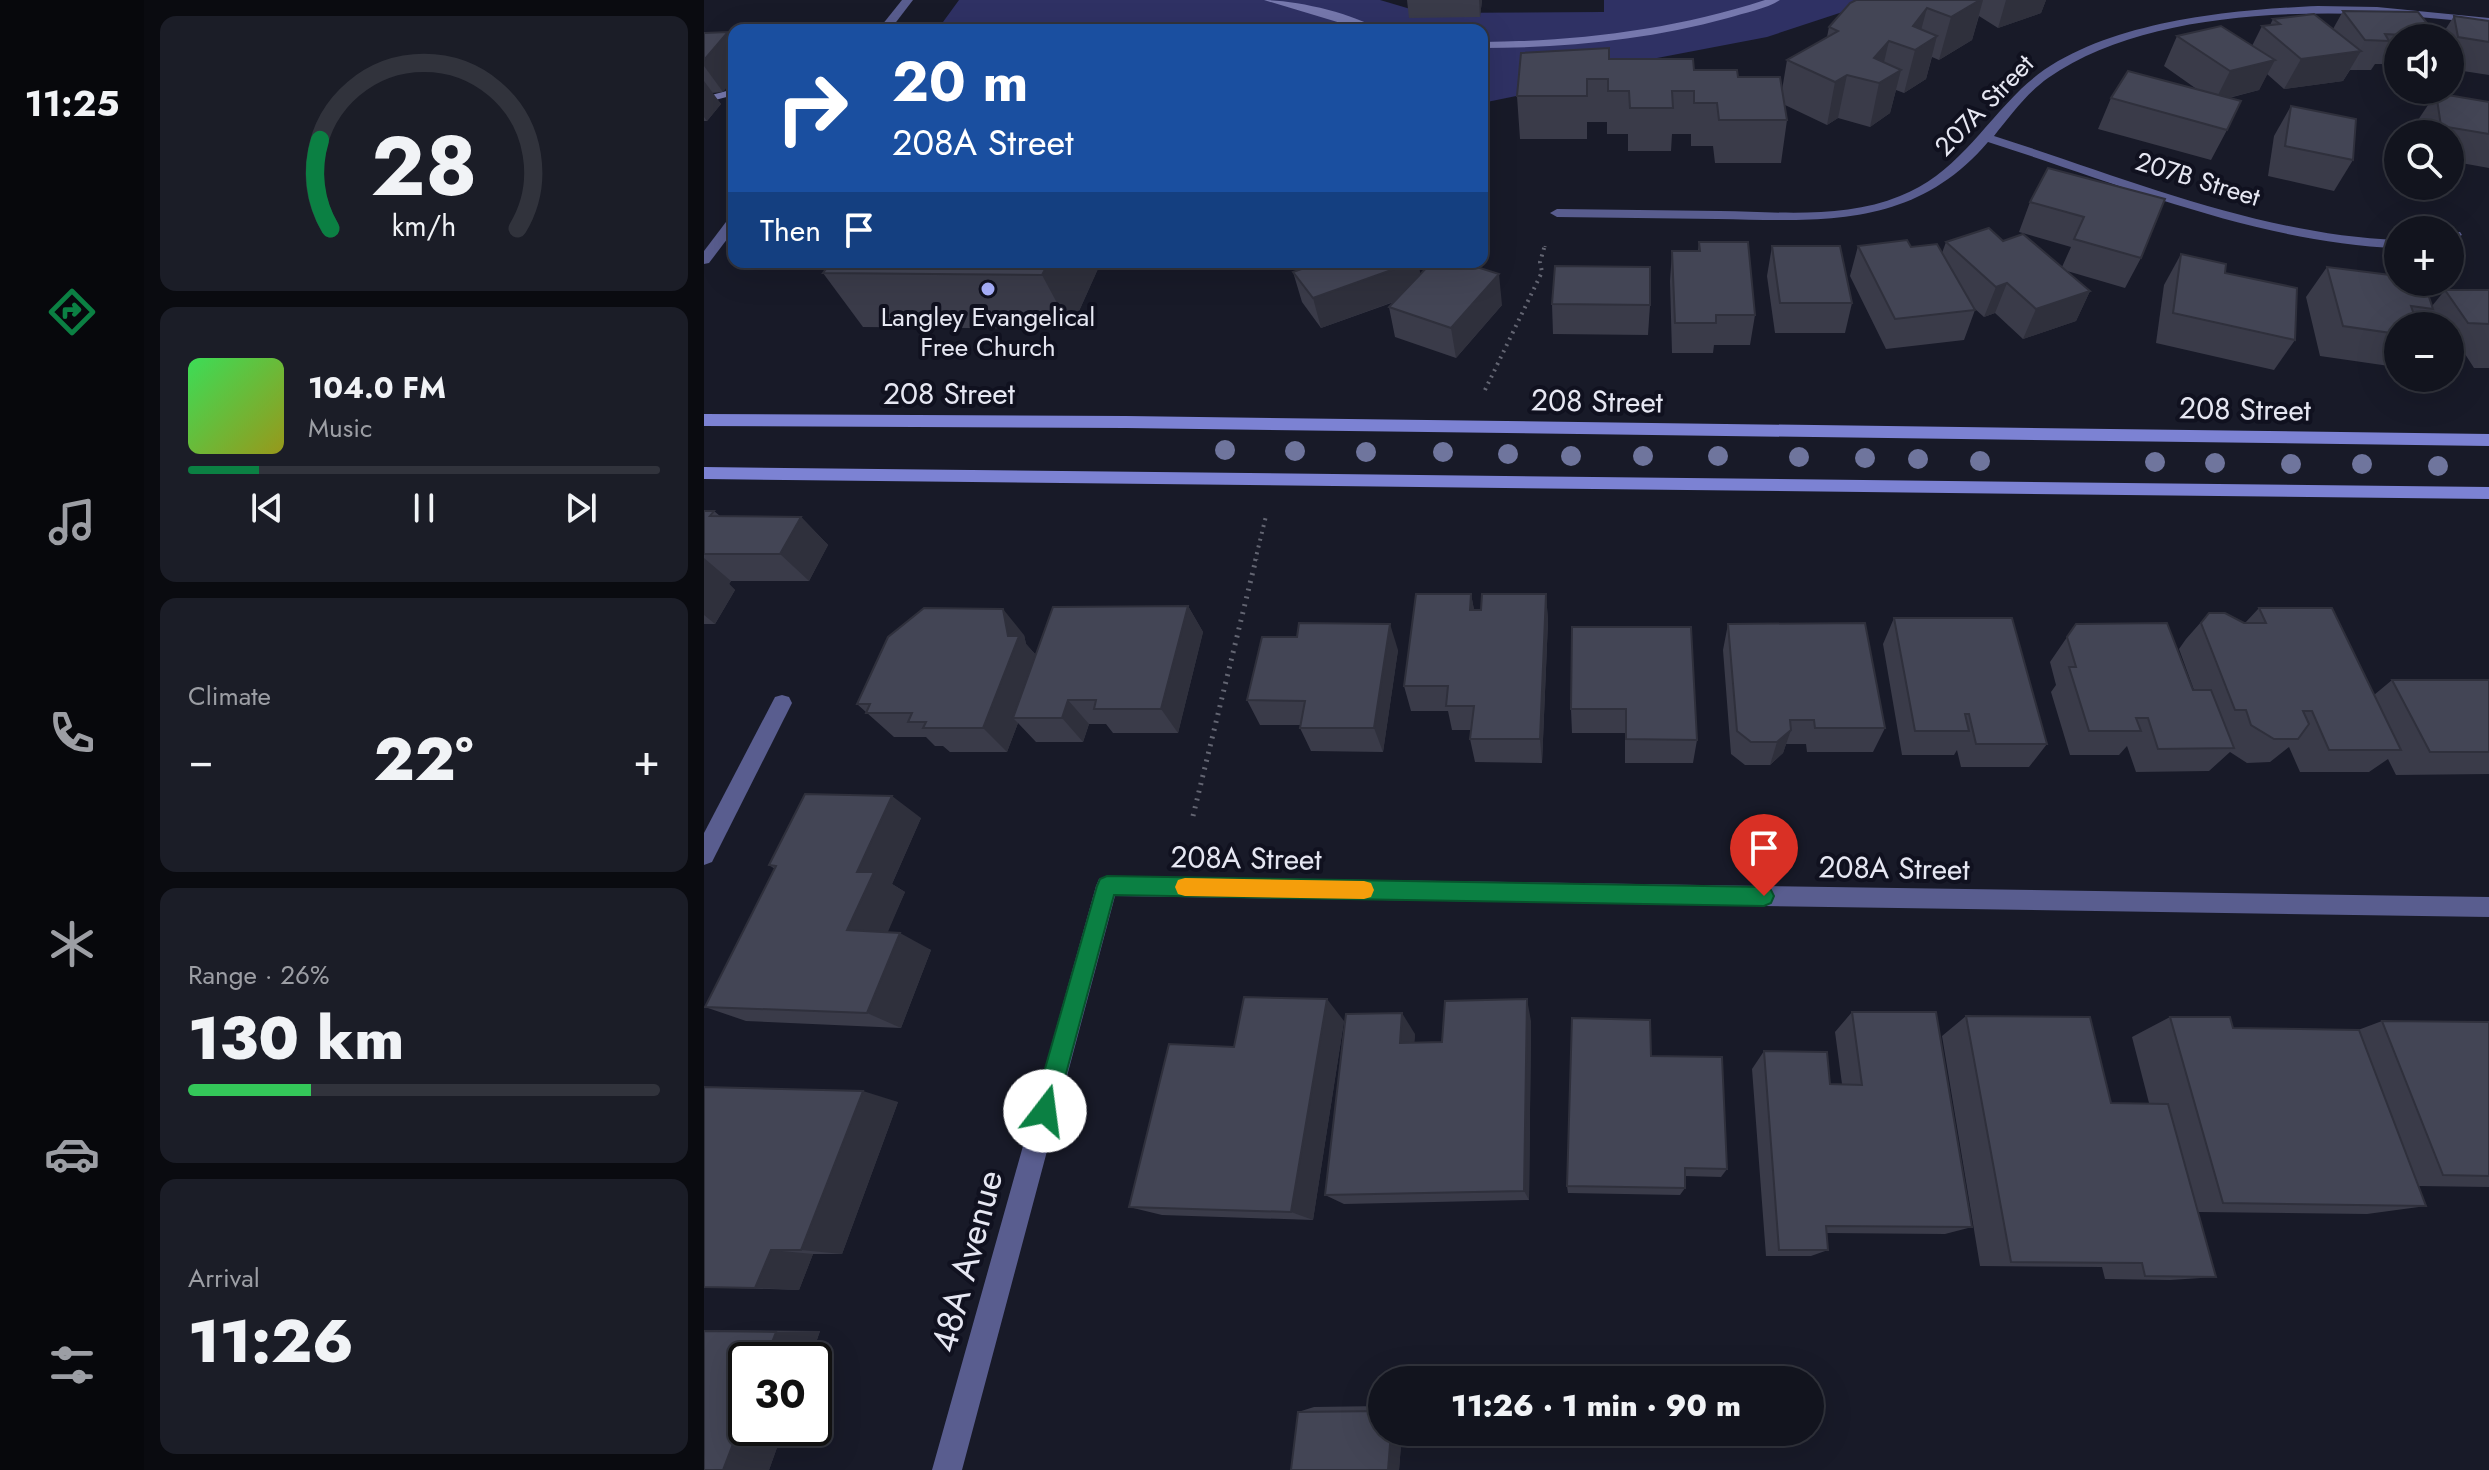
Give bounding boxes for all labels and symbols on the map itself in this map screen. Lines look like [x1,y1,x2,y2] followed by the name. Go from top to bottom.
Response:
[1926,45,2043,164] street label: 207A Street
[2131,142,2266,216] street label: 207B Street
[979,280,997,298] marker: Langley Evangelical Free Church
[881,298,1095,366] place label: Langley Evangelical Free Church
[883,372,1016,415] street label: 208 Street
[1531,378,1664,424] street label: 208 Street
[2179,386,2312,432] street label: 208 Street
[1730,814,1798,896] pin
[1170,835,1323,881] street label: 208A Street
[1818,845,1971,891] street label: 208A Street
[1003,1069,1087,1153] position arrow
[917,1164,1015,1358] street label: 48A Avenue
[728,1342,832,1446] speed limit sign: 30

